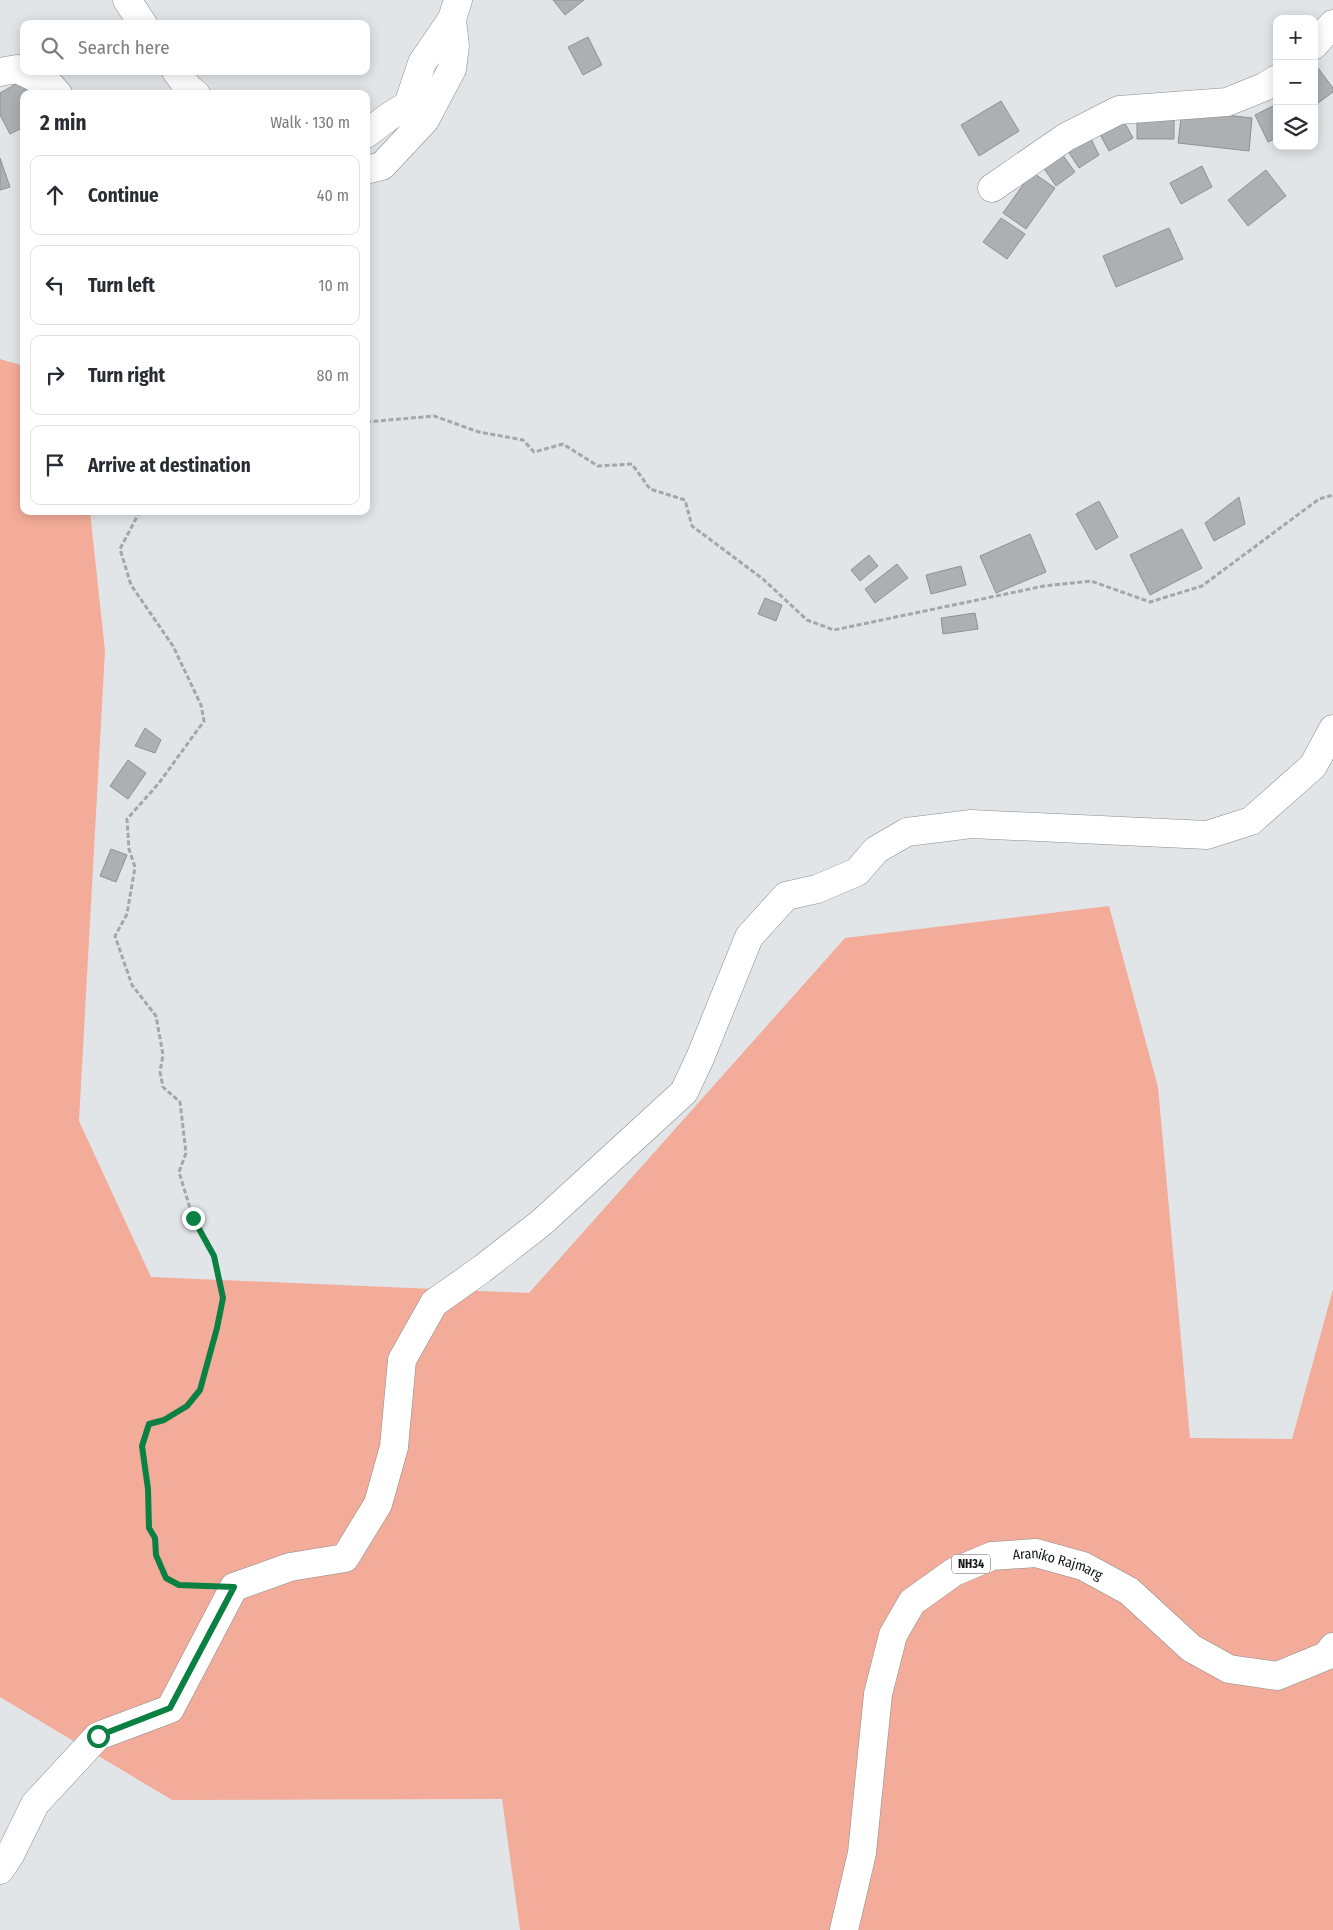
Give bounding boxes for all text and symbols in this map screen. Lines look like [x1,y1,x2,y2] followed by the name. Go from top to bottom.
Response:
[1273,15,1318,150] map controls
[1273,15,1318,60] button: +
[20,20,370,75] search box
[38,34,66,62] icon: search
[78,36,170,59] text: Search here
[1273,60,1318,105] button: −
[1273,105,1318,150] button: layers
[40,110,87,136] text: 2 min
[270,113,350,132] text: Walk · 130 m
[41,181,69,209] icon: ahead
[88,184,159,207] text: Continue
[317,186,349,205] text: 40 m
[41,271,69,299] icon: left
[88,274,155,297] text: Turn left
[318,276,349,295] text: 10 m
[41,361,69,389] icon: right
[88,364,165,387] text: Turn right
[317,366,349,385] text: 80 m
[41,451,69,479] icon: arrive
[88,454,251,477] text: Arrive at destination
[182,1207,205,1230] route end
[1012,1545,1106,1584] street label: Araniko Rajmarg
[952,1555,990,1574] road number: NH34
[87,1725,110,1748] route start

